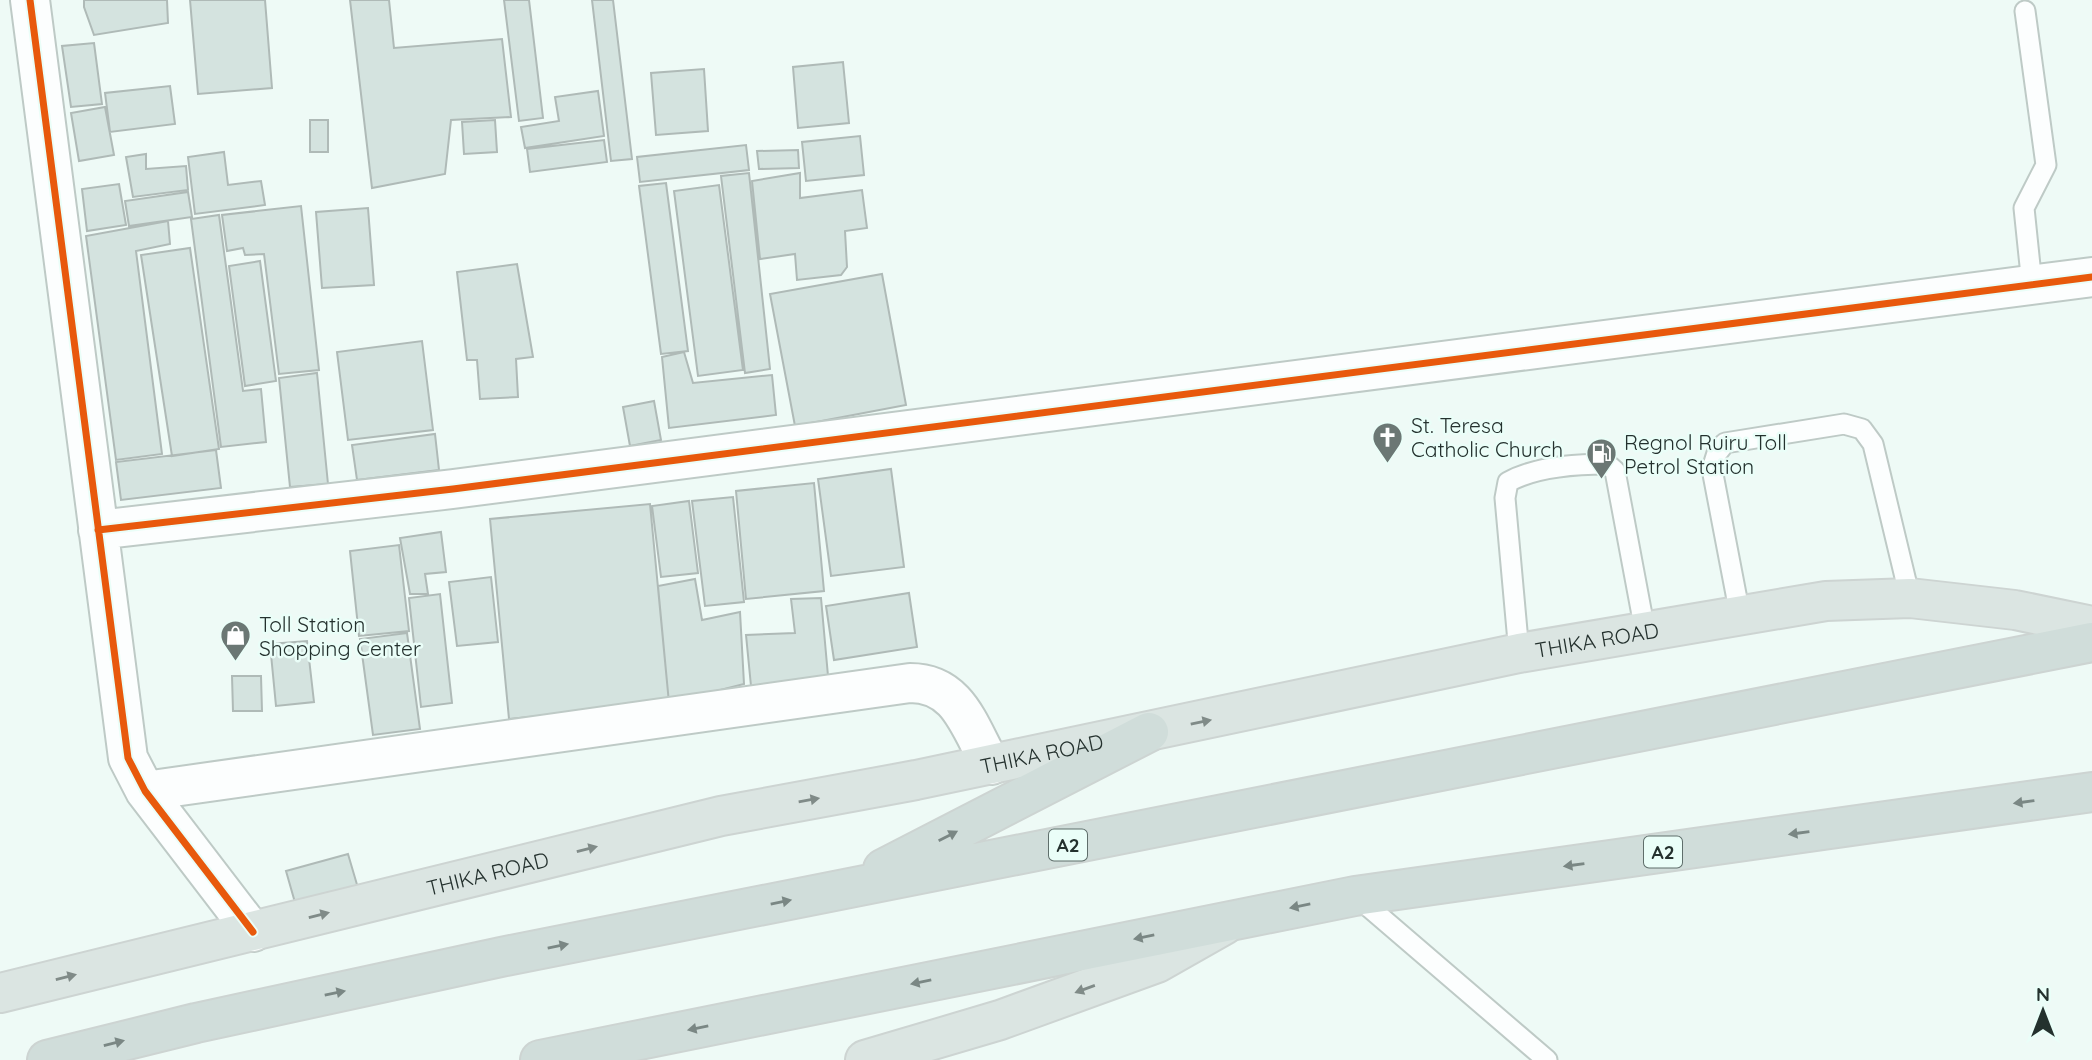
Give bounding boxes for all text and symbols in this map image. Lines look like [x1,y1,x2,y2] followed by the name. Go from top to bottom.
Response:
[1411,412,1563,462] place label: St. Teresa Catholic Church
[1371,420,1405,464] church icon: St. Teresa Catholic Church
[1624,429,1787,479] place label: Regnol Ruiru Toll Petrol Station
[1584,437,1618,481] fuel station icon: Regnol Ruiru Toll Petrol Station
[259,611,421,661] place label: Toll Station Shopping Center
[1533,617,1661,663] street label: THIKA ROAD
[219,619,253,663] shop icon: Toll Station Shopping Center
[1190,716,1212,727] one-way arrow
[978,728,1105,779] street label: THIKA ROAD
[799,794,821,805] one-way arrow
[2013,796,2035,807] one-way arrow
[1788,828,1810,839] one-way arrow
[939,830,959,842] one-way arrow
[1049,830,1087,860] road number: A2
[1644,836,1682,867] road number: A2
[577,843,599,854] one-way arrow
[424,846,551,901] street label: THIKA ROAD
[1563,860,1585,871] one-way arrow
[770,896,792,907] one-way arrow
[1289,901,1311,912] one-way arrow
[308,909,330,920] one-way arrow
[1133,932,1155,943] one-way arrow
[547,940,569,951] one-way arrow
[55,971,77,982] one-way arrow
[2008,976,2078,1046] north arrow
[910,977,932,988] one-way arrow
[2036,982,2050,1006] text: N
[1075,984,1096,995] one-way arrow
[324,987,346,998] one-way arrow
[687,1022,709,1033] one-way arrow
[103,1037,125,1048] one-way arrow

